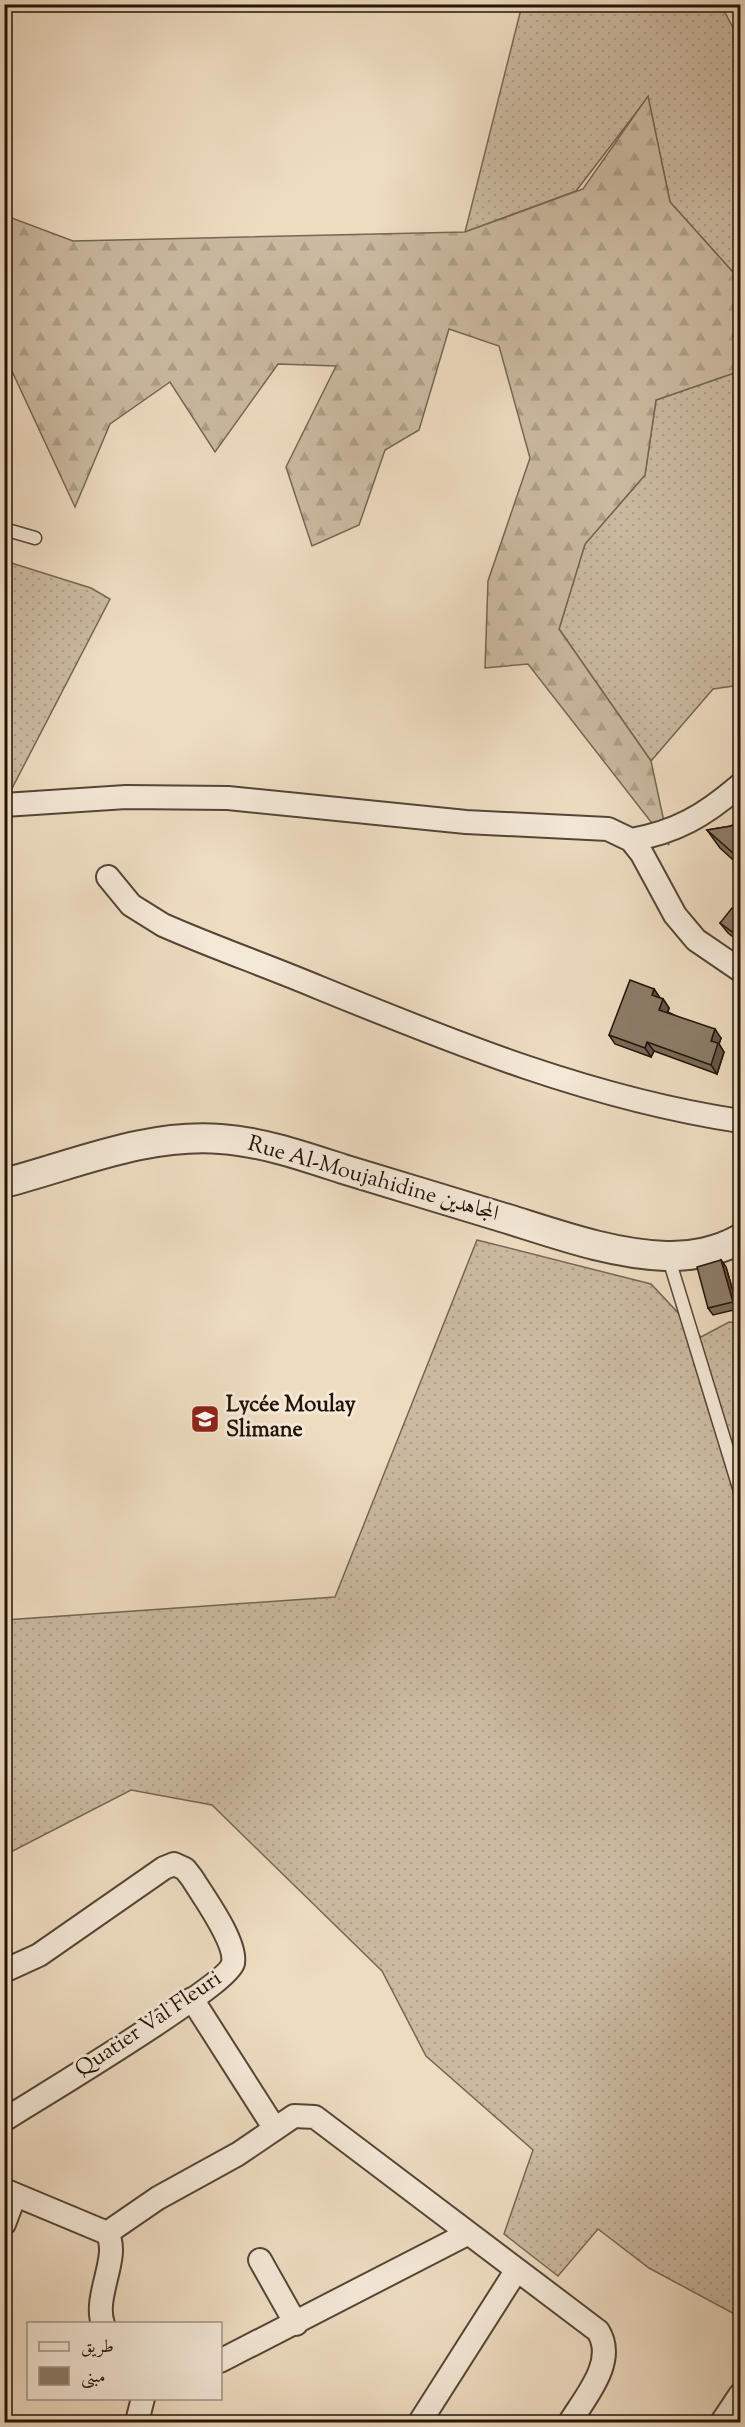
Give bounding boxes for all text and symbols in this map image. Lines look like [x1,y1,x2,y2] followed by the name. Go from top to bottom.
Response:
[244,1129,502,1231] street label: Rue Al-Moujahidine المجاهدين
[226,1390,356,1447] place label: Lycée Moulay Slimane
[189,1403,221,1435] school or university icon: Lycée Moulay Slimane
[69,1964,229,2086] street label: Quatier Val Fleuri
[27,2322,222,2400] legend
[81,2335,114,2361] text: طريق
[81,2365,106,2391] text: مبنى

